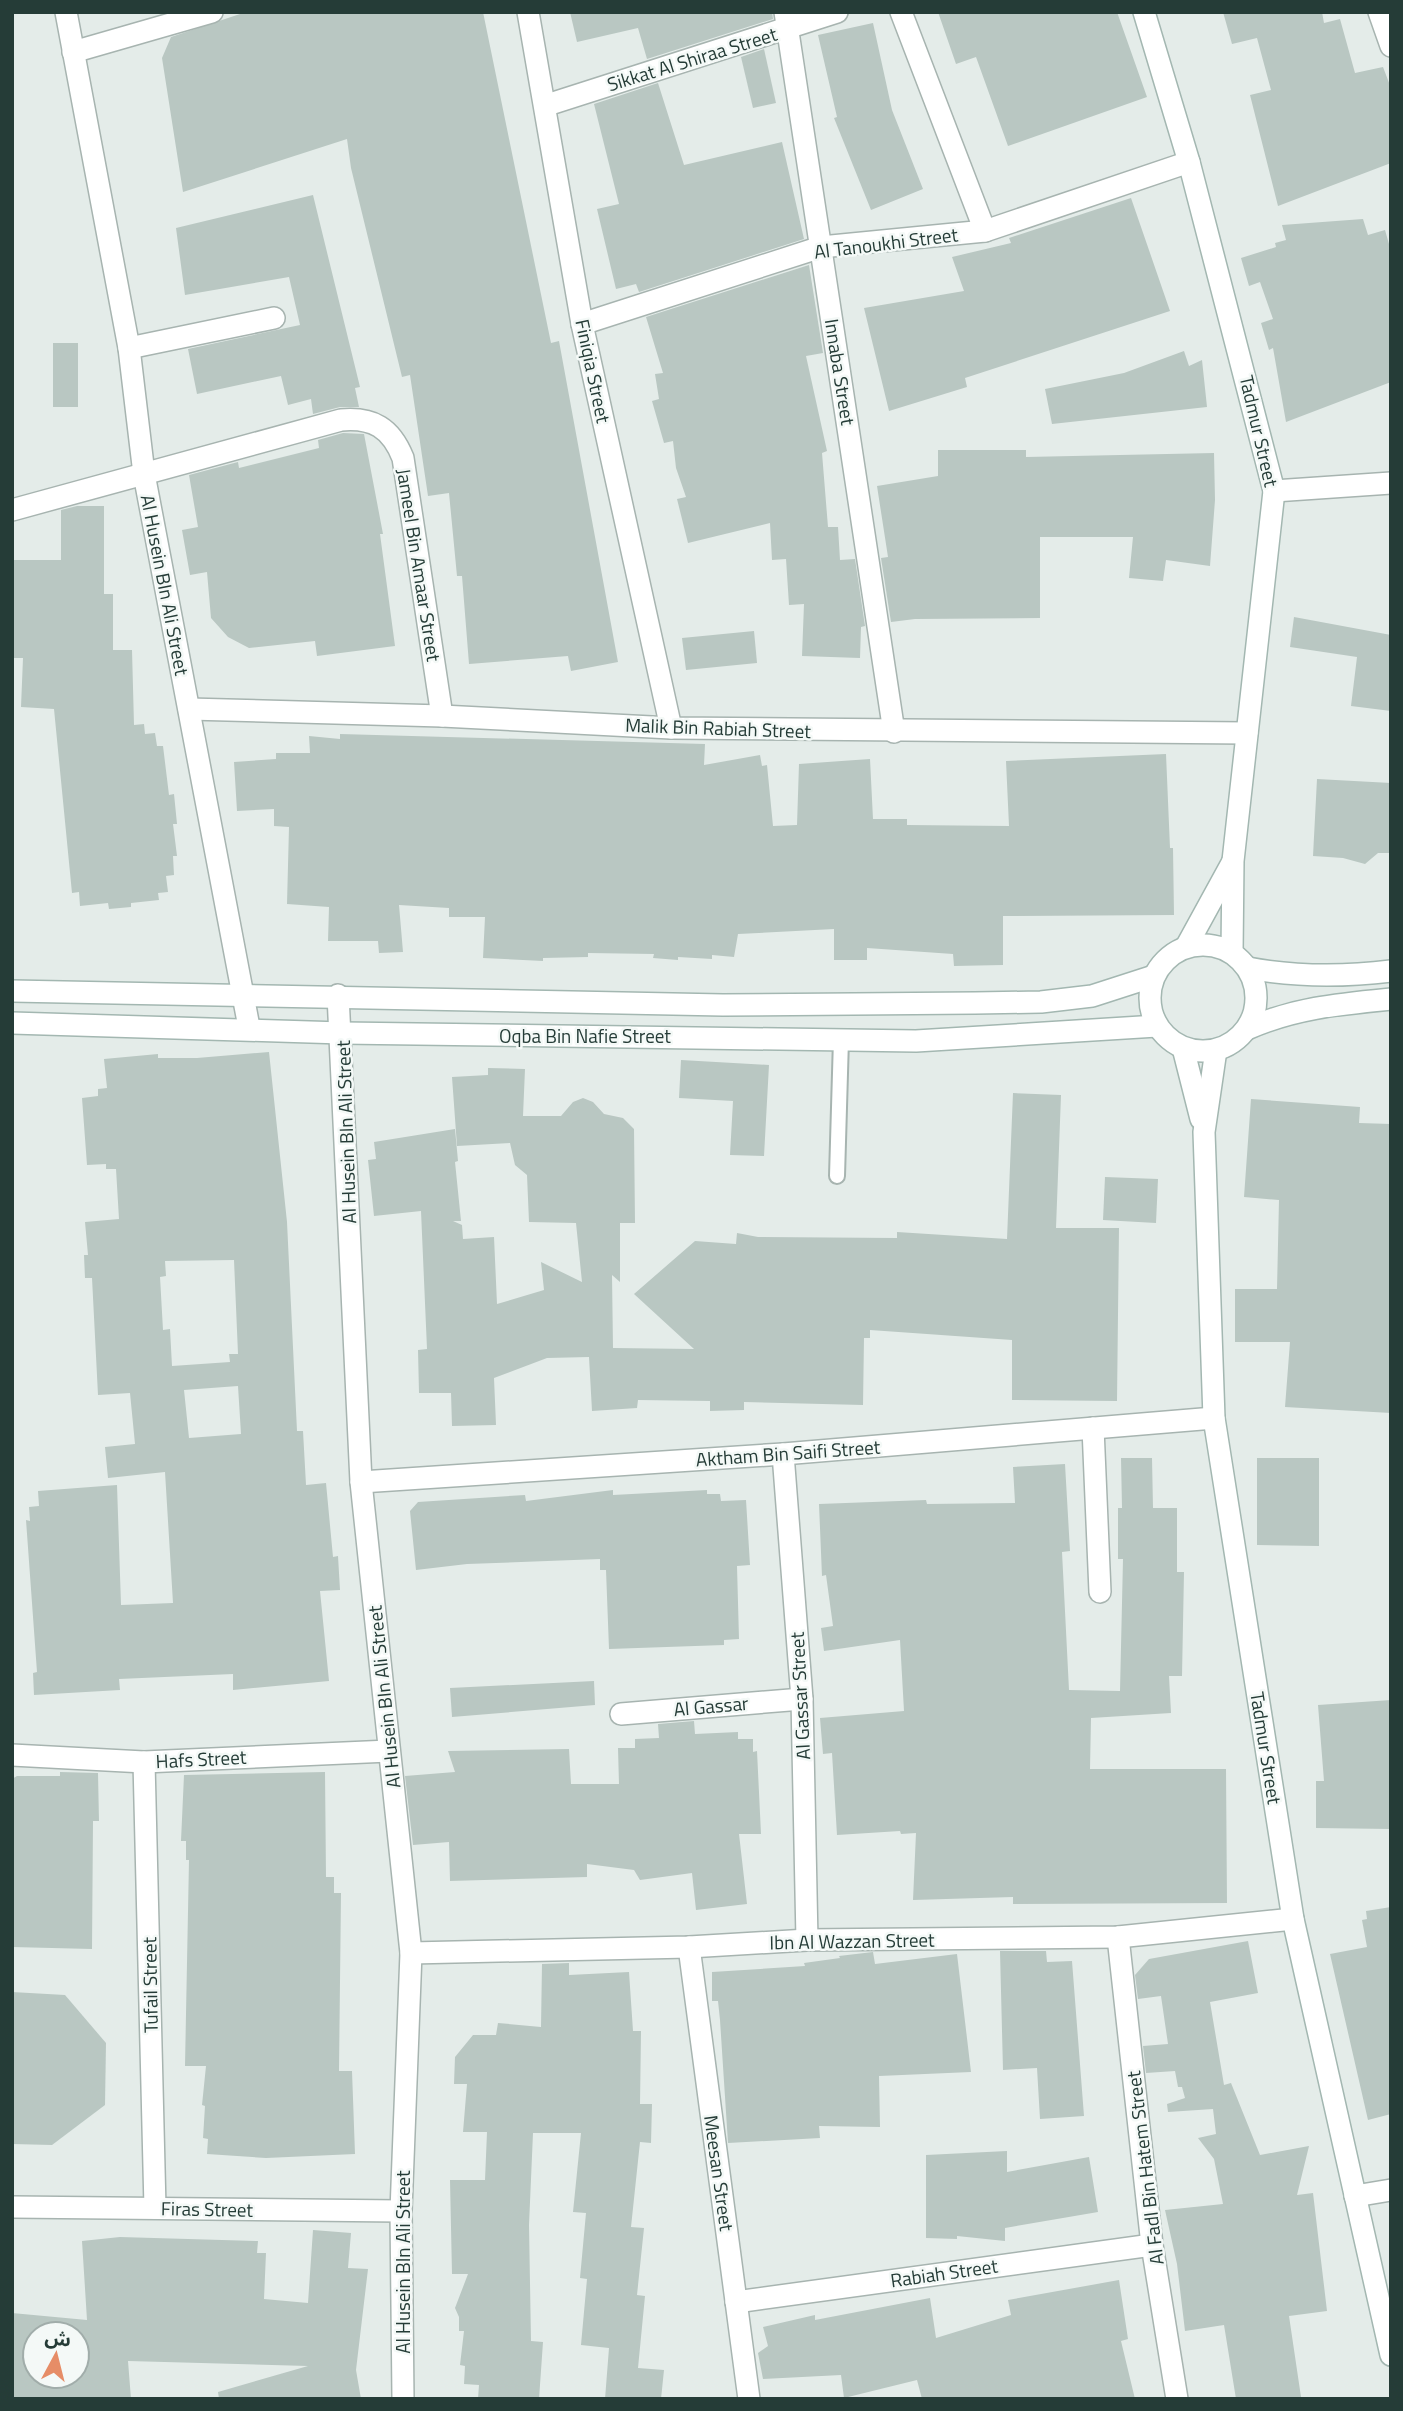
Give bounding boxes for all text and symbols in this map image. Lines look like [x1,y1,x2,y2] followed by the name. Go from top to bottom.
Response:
[603,19,781,98] street label: Sikkat Al Shiraa Street
[812,219,960,266] street label: Al Tanoukhi Street
[568,316,619,426] street label: Finiqia Street
[818,317,863,427] street label: Innaba Street
[1233,372,1286,490] street label: Tadmur Street
[390,466,449,664] street label: Jameel Bin Amaar Street
[134,492,197,678] street label: Al Husein BIn Ali Street
[625,710,812,745] street label: Malik Bin Rabiah Street
[499,1021,671,1050] street label: Oqba Bin Nafie Street
[328,1039,363,1224] street label: Al Husein BIn Ali Street
[695,1432,881,1473] street label: Aktham Bin Saifi Street
[359,1604,408,1790] street label: Al Husein BIn Ali Street
[782,1631,817,1761] street label: Al Gassar Street
[672,1688,750,1723] street label: Al Gassar
[1243,1690,1290,1807] street label: Tadmur Street
[155,1742,247,1775] street label: Hafs Street
[769,1925,935,1956] street label: Ibn Al Wazzan Street
[134,1936,165,2033] street label: Tufail Street
[1118,2069,1171,2267] street label: Al Fadl Bin Hatem Street
[697,2113,742,2233] street label: Meesan Street
[388,2170,417,2354] street label: Al Husein BIn Ali Street
[161,2193,254,2224] street label: Firas Street
[888,2251,1000,2294] street label: Rabiah Street
[21,2320,91,2390] north arrow
[43,2322,73,2354] text: ش

